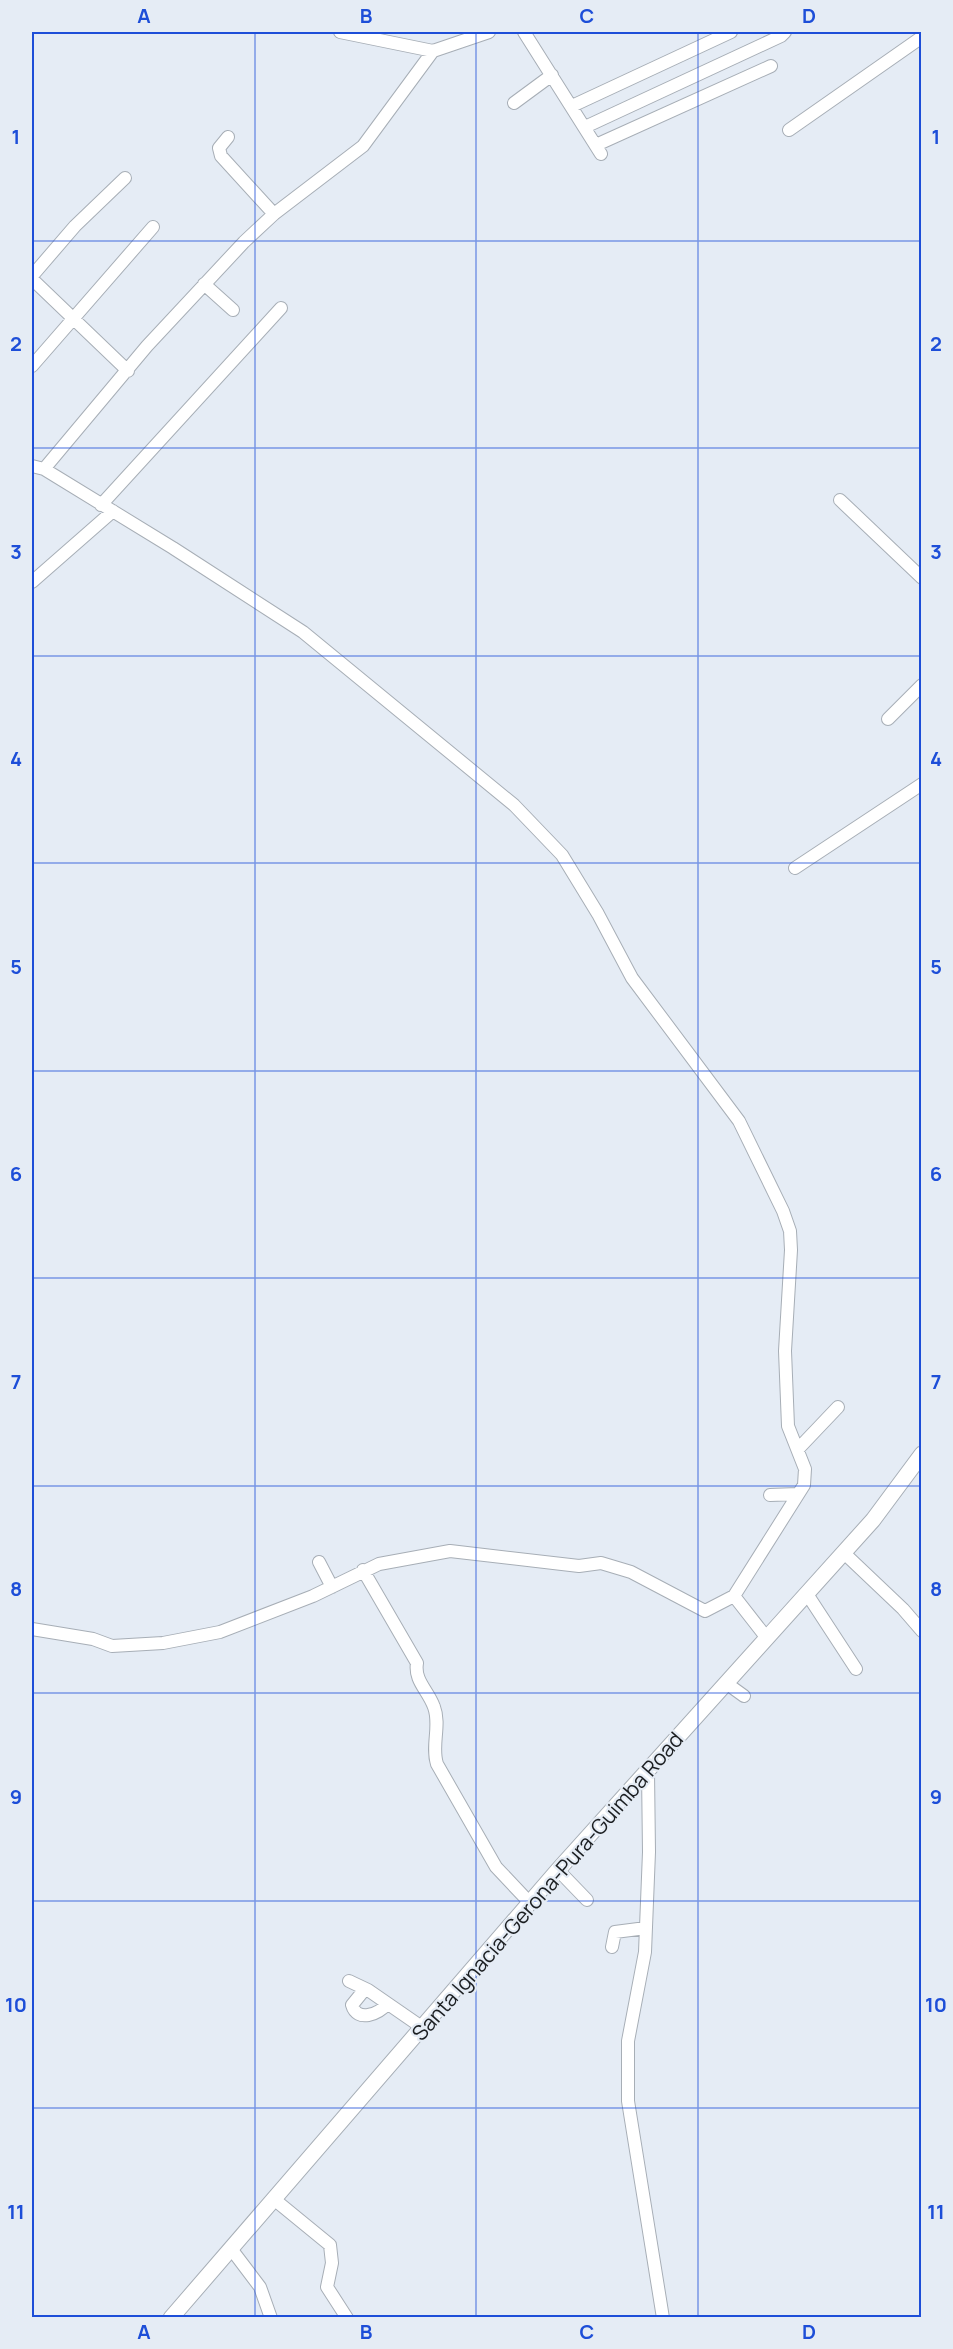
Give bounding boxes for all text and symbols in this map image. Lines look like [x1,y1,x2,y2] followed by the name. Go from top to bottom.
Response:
[137,2,151,29] text: A
[360,2,373,29] text: B
[580,2,594,29] text: C
[802,2,816,29] text: D
[12,123,20,150] text: 1
[932,123,940,150] text: 1
[10,330,22,357] text: 2
[930,330,942,357] text: 2
[10,538,22,565] text: 3
[930,538,942,565] text: 3
[10,745,22,772] text: 4
[930,745,942,772] text: 4
[10,953,22,980] text: 5
[930,953,942,980] text: 5
[10,1160,22,1187] text: 6
[930,1160,942,1187] text: 6
[11,1368,21,1395] text: 7
[931,1368,941,1395] text: 7
[10,1575,22,1602] text: 8
[930,1575,942,1602] text: 8
[405,1726,689,2046] street label: Santa Ignacia-Gerona-Pura-Guimba Road
[10,1783,22,1810] text: 9
[930,1783,942,1810] text: 9
[5,1991,27,2018] text: 10
[925,1991,947,2018] text: 10
[7,2198,25,2225] text: 11
[927,2198,945,2225] text: 11
[137,2318,151,2345] text: A
[360,2318,373,2345] text: B
[580,2318,594,2345] text: C
[802,2318,816,2345] text: D

